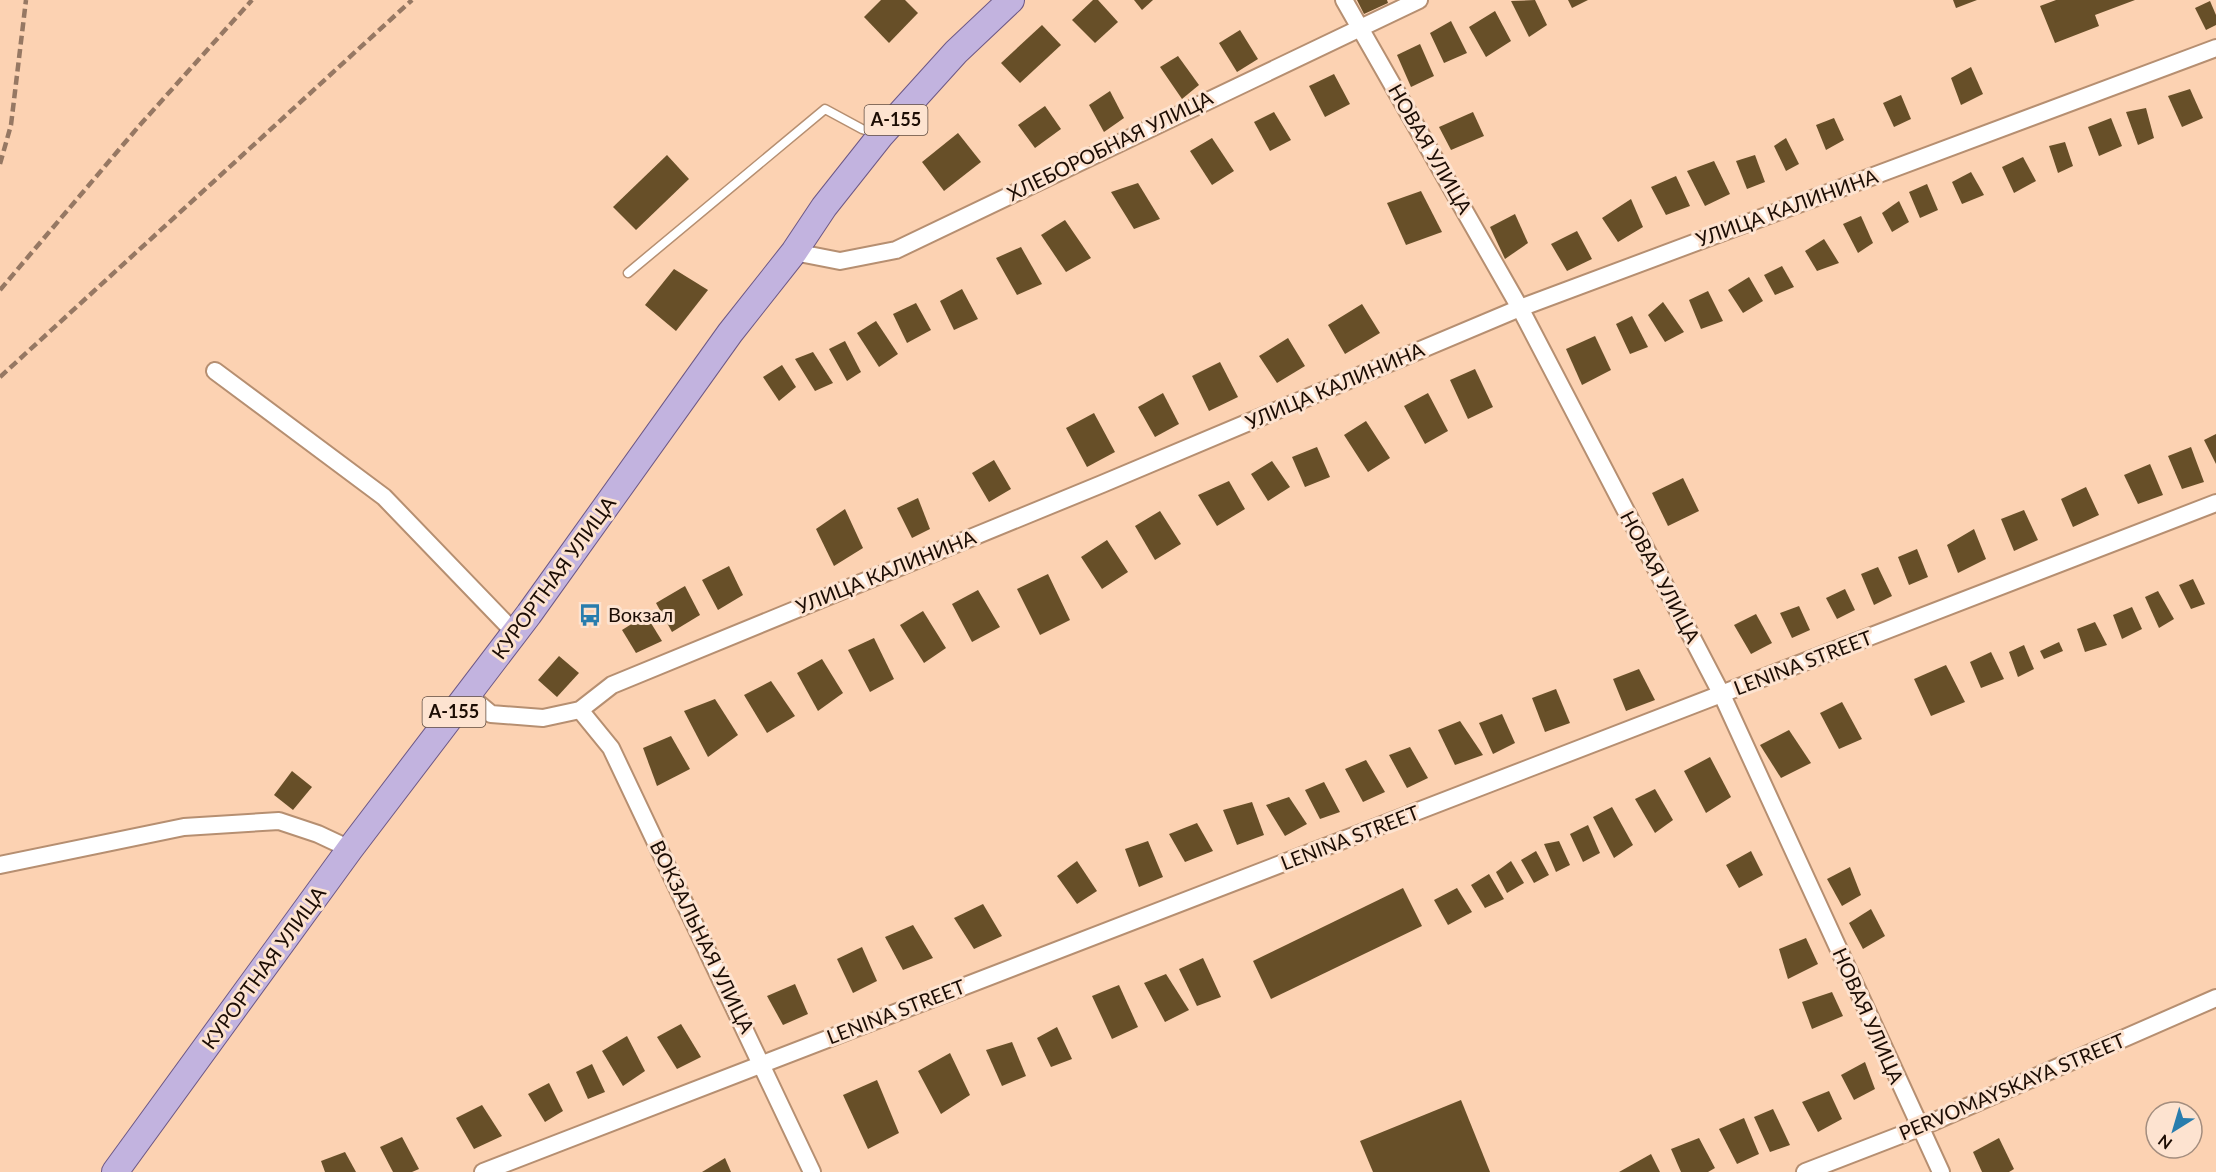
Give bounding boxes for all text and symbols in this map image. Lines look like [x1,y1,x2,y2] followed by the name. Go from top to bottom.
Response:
[1384,79,1478,218] street label: НОВАЯ УЛИЦА
[1003,85,1217,205] street label: ХЛЕБОРОБНАЯ УЛИЦА
[864,105,928,135] road number: А-155
[1693,163,1881,251] street label: УЛИЦА КАЛИНИНА
[1242,336,1428,434] street label: УЛИЦА КАЛИНИНА
[486,491,621,663] street label: КУРОРТНАЯ УЛИЦА
[1616,506,1706,647] street label: НОВАЯ УЛИЦА
[792,524,979,618] street label: УЛИЦА КАЛИНИНА
[577,602,603,628] bus stop icon: Вокзал
[608,602,673,626] place label: Вокзал
[1730,625,1875,699] street label: LENINA STREET
[422,697,486,727] road number: А-155
[1277,800,1422,874] street label: LENINA STREET
[646,836,760,1037] street label: ВОКЗАЛЬНАЯ УЛИЦА
[196,881,331,1053] street label: КУРОРТНАЯ УЛИЦА
[1828,944,1910,1088] street label: НОВАЯ УЛИЦА
[823,974,968,1048] street label: LENINA STREET
[1895,1027,2128,1145] street label: PERVOMAYSKAYA STREET
[2144,1100,2204,1160] north arrow
[2154,1131,2175,1154] text: N

